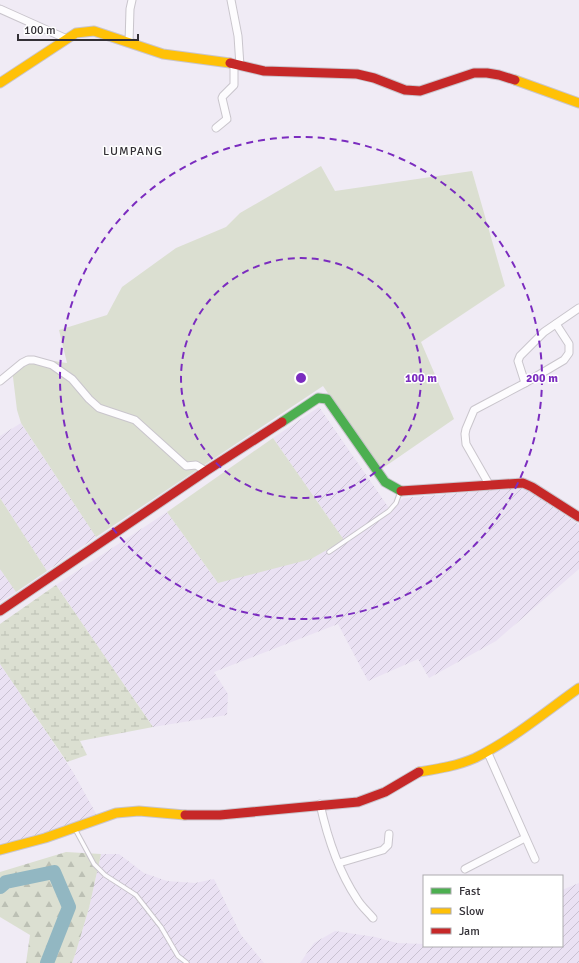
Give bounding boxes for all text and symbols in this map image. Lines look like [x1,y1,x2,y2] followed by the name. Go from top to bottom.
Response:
[18,16,138,42] scale bar
[24,23,56,38] text: 100 m
[103,144,163,159] district label: LUMPANG
[294,371,308,385] centre of rings
[405,371,437,386] text: 100 m
[526,371,558,386] text: 200 m
[423,875,563,947] legend
[459,884,480,899] text: Fast
[459,904,484,919] text: Slow
[459,924,480,939] text: Jam

